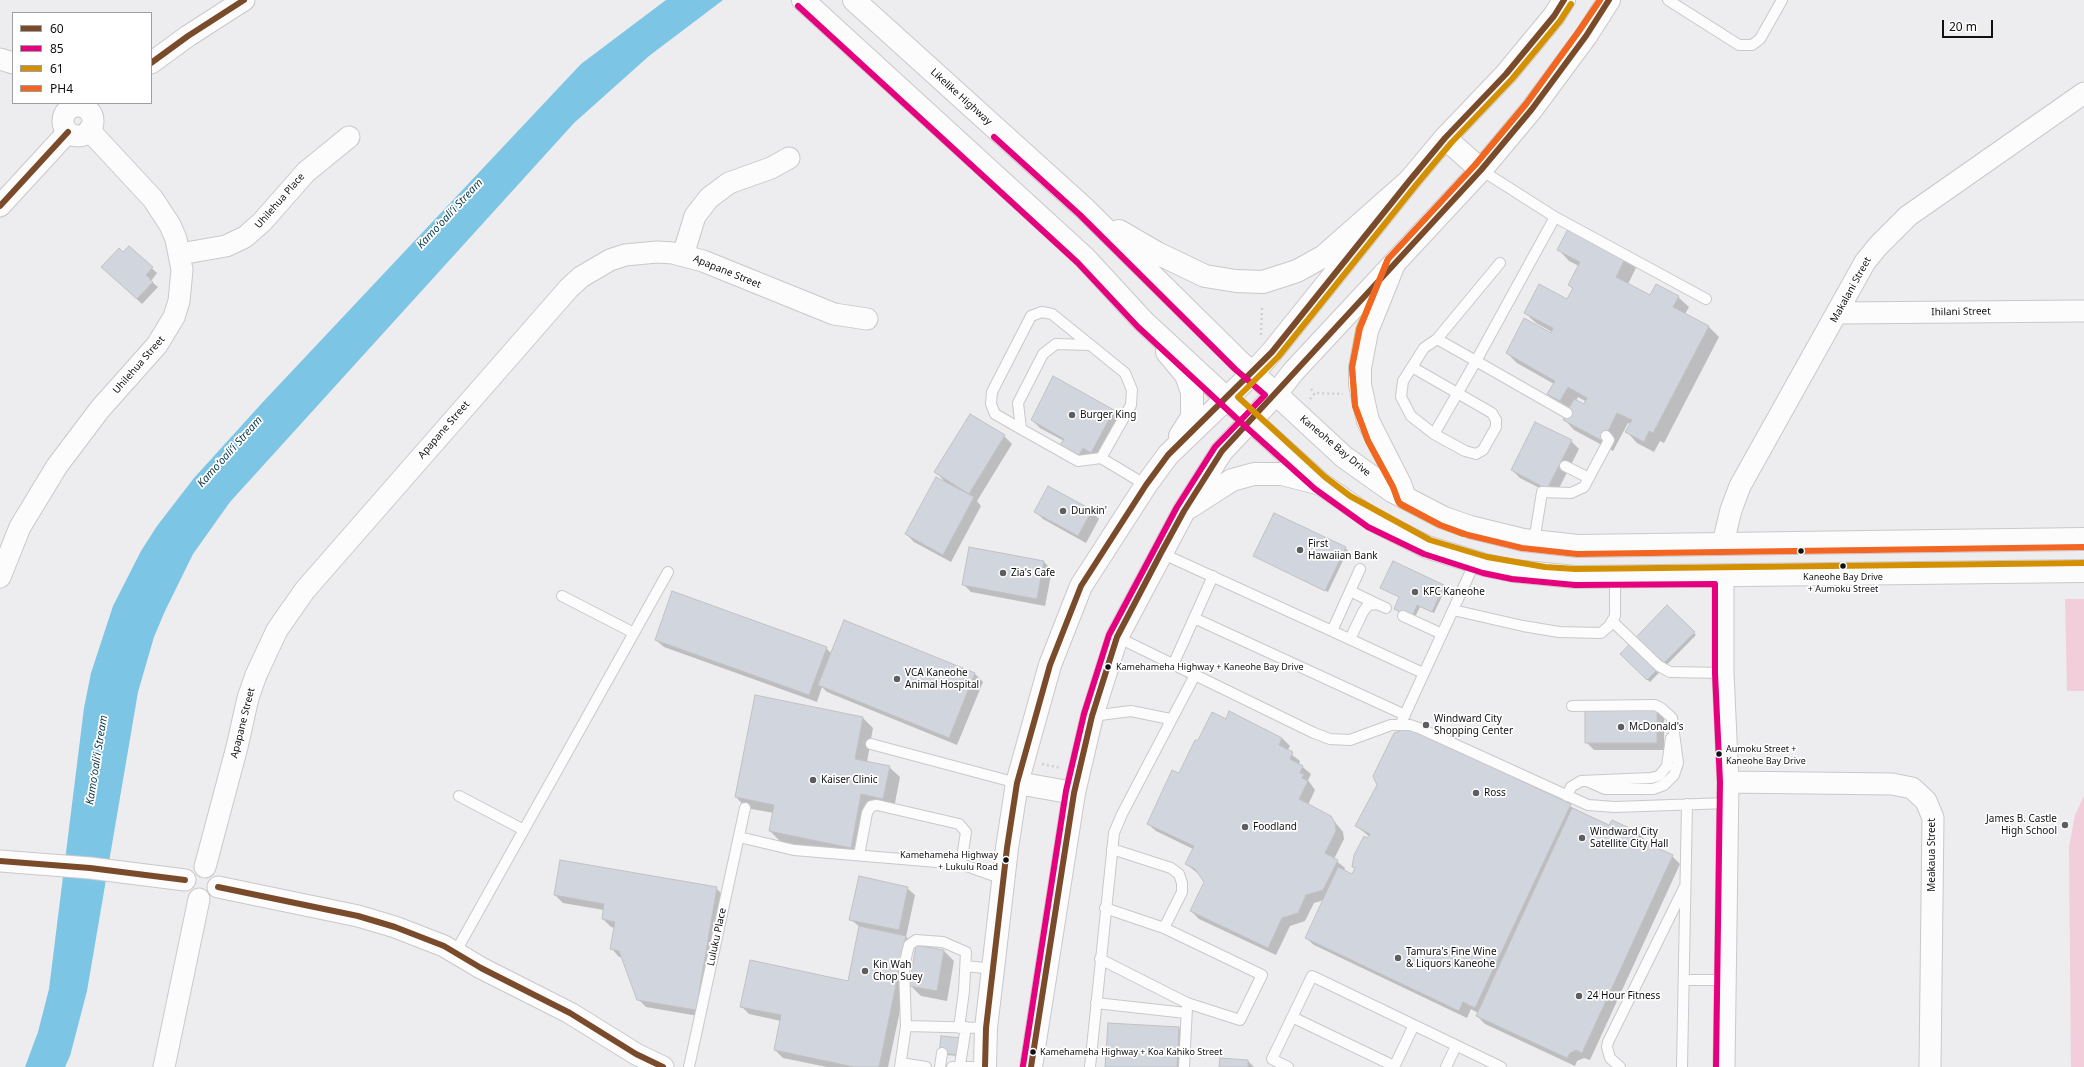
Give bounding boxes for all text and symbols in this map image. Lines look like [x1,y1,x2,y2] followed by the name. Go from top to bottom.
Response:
[12,12,152,104] legend
[1944,12,1995,38] scale bar
[1949,18,1977,35] text: 20 m
[50,20,64,37] text: 60
[50,40,64,57] text: 85
[50,60,64,77] text: 61
[928,66,994,128] street label: Likelike Highway
[50,80,73,97] text: PH4
[253,171,307,231] street label: Uhilehua Place
[414,176,486,252] water label: Kamoʻoaliʻi Stream
[691,253,763,291] street label: Apapane Street
[1828,255,1874,325] street label: Makalani Street
[1931,305,1991,319] street label: Ihilani Street
[111,334,167,396] street label: Uhilehua Street
[416,399,472,461] street label: Apapane Street
[1080,409,1136,421] place label: Burger King
[1067,410,1077,420] marker: Burger King
[1297,413,1373,479] street label: Kaneohe Bay Drive
[195,414,265,490] water label: Kamoʻoaliʻi Stream
[1071,505,1107,517] place label: Dunkin'
[1058,506,1068,516] marker: Dunkin'
[1308,538,1378,562] place label: First Hawaiian Bank
[1295,545,1305,555] marker: First Hawaiian Bank
[1796,546,1806,556] unlabelled marker
[1838,561,1848,571] marker: Kaneohe Bay Drive + Aumoku Street
[1011,567,1055,579] place label: Zia's Cafe
[998,568,1008,578] marker: Zia's Cafe
[1803,572,1883,593] place label: Kaneohe Bay Drive + Aumoku Street
[1423,586,1485,598] place label: KFC Kaneohe
[1410,587,1420,597] marker: KFC Kaneohe
[1103,662,1113,672] marker: Kamehameha Highway + Kaneohe Bay Drive
[1116,662,1304,672] place label: Kamehameha Highway + Kaneohe Bay Drive
[905,667,979,690] place label: VCA Kaneohe Animal Hospital
[892,674,902,684] marker: VCA Kaneohe Animal Hospital
[228,686,258,760] street label: Apapane Street
[1434,713,1513,736] place label: Windward City Shopping Center
[83,714,111,806] water label: Kamoʻoaliʻi Stream
[1421,720,1431,730] marker: Windward City Shopping Center
[1629,721,1683,733] place label: McDonald's
[1616,722,1626,732] marker: McDonald's
[1726,744,1806,765] place label: Aumoku Street + Kaneohe Bay Drive
[1714,749,1724,759] marker: Aumoku Street + Kaneohe Bay Drive
[821,774,878,786] place label: Kaiser Clinic
[808,775,818,785] marker: Kaiser Clinic
[1484,787,1506,799] place label: Ross
[1471,788,1481,798] marker: Ross
[1986,813,2057,836] place label: James B. Castle High School
[1926,818,1938,892] street label: Meakaua Street
[2060,820,2070,830] marker: James B. Castle High School
[1253,821,1297,833] place label: Foodland
[1240,822,1250,832] marker: Foodland
[1590,826,1668,850] place label: Windward City Satellite City Hall
[1577,833,1587,843] marker: Windward City Satellite City Hall
[900,850,998,871] place label: Kamehameha Highway + Lukulu Road
[1001,855,1011,865] marker: Kamehameha Highway + Lukulu Road
[705,907,729,967] street label: Luluku Place
[1406,946,1497,970] place label: Tamura's Fine Wine & Liquors Kaneohe
[1393,953,1403,963] marker: Tamura's Fine Wine & Liquors Kaneohe
[873,959,923,982] place label: Kin Wah Chop Suey
[860,966,870,976] marker: Kin Wah Chop Suey
[1587,990,1660,1002] place label: 24 Hour Fitness
[1574,991,1584,1001] marker: 24 Hour Fitness
[1028,1047,1038,1057] marker: Kamehameha Highway + Koa Kahiko Street
[1040,1047,1222,1057] place label: Kamehameha Highway + Koa Kahiko Street

